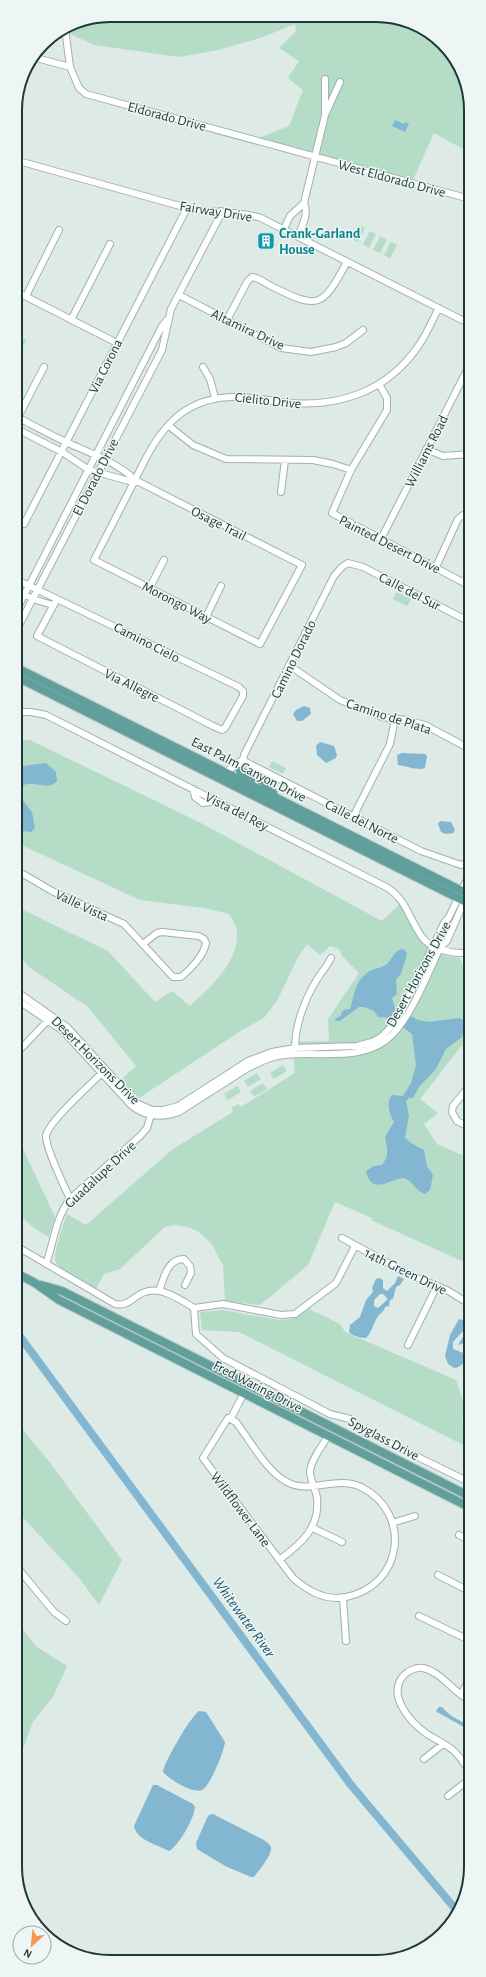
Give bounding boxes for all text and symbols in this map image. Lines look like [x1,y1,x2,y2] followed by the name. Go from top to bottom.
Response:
[126,100,207,134] street label: Eldorado Drive
[336,158,447,200] street label: West Eldorado Drive
[179,199,253,225] street label: Fairway Drive
[279,227,361,257] place label: Crank-Garland House
[256,231,276,251] building icon: Crank-Garland House
[209,307,286,353] street label: Altamira Drive
[86,337,126,396] street label: Via Corona
[234,391,302,411] street label: Cielito Drive
[403,413,451,490] street label: Williams Road
[70,437,121,518] street label: El Dorado Drive
[189,504,248,544] street label: Osage Trail
[337,513,443,577] street label: Painted Desert Drive
[376,570,443,614] street label: Calle del Sur
[140,579,214,626] street label: Morongo Way
[269,618,319,701] street label: Camino Dorado
[111,620,182,666] street label: Camino Cielo
[102,667,161,705] street label: Via Allegre
[344,697,434,737] street label: Camino de Plata
[189,735,308,805] street label: East Palm Canyon Drive
[203,790,270,834] street label: Vista del Rey
[323,797,400,846] street label: Calle del Norte
[53,888,111,924] street label: Valle Vista
[384,919,454,1030] street label: Desert Horizons Drive
[48,1014,142,1108] street label: Desert Horizons Drive
[63,1139,139,1211] street label: Guadalupe Drive
[362,1246,449,1298] street label: 14th Green Drive
[211,1359,304,1415] street label: Fred Waring Drive
[346,1414,421,1463] street label: Spyglass Drive
[208,1470,273,1550] street label: Wildflower Lane
[210,1574,278,1661] water label: Whitewater River
[12,1925,52,1965] north arrow
[22,1947,34,1960] text: N

